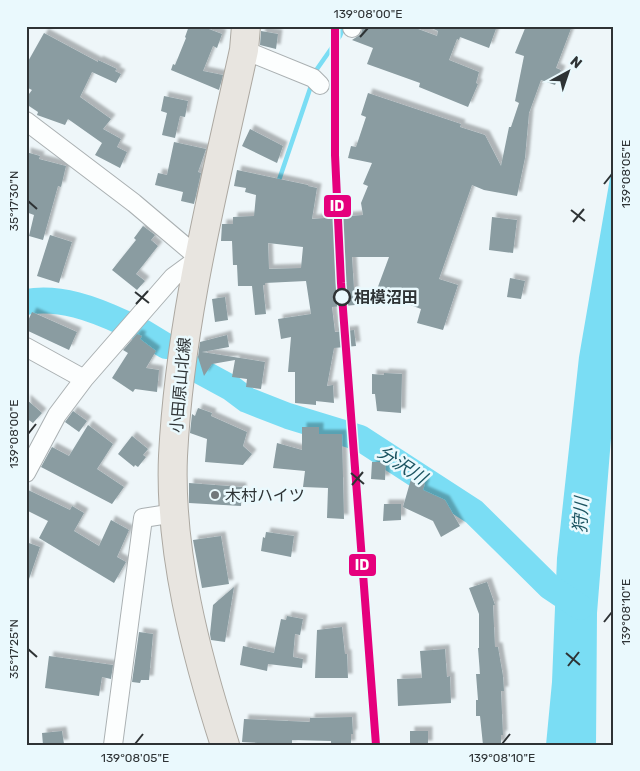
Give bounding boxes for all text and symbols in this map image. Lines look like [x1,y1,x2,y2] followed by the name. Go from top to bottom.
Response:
[334,7,403,21] text: 139°08'00"E
[542,48,592,98] north arrow
[567,53,585,72] text: N
[619,140,633,208] text: 139°08'05"E
[7,171,21,231] text: 35°17'30"N
[323,194,352,218] line badge: ID
[330,198,344,215] text: ID
[333,288,351,306] marker: 相模沼田
[354,288,418,307] place label: 相模沼田
[167,336,194,434] street label: 小田原山北線
[7,400,21,469] text: 139°08'00"E
[373,441,432,490] water label: 分沢川
[225,486,305,505] place label: 木村ハイツ
[209,489,221,501] marker: 木村ハイツ
[569,494,593,534] water label: 狩川
[348,553,377,577] line badge: ID
[355,557,369,574] text: ID
[619,579,633,645] text: 139°08'10"E
[7,619,21,679] text: 35°17'25"N
[101,751,169,765] text: 139°08'05"E
[469,751,535,765] text: 139°08'10"E

